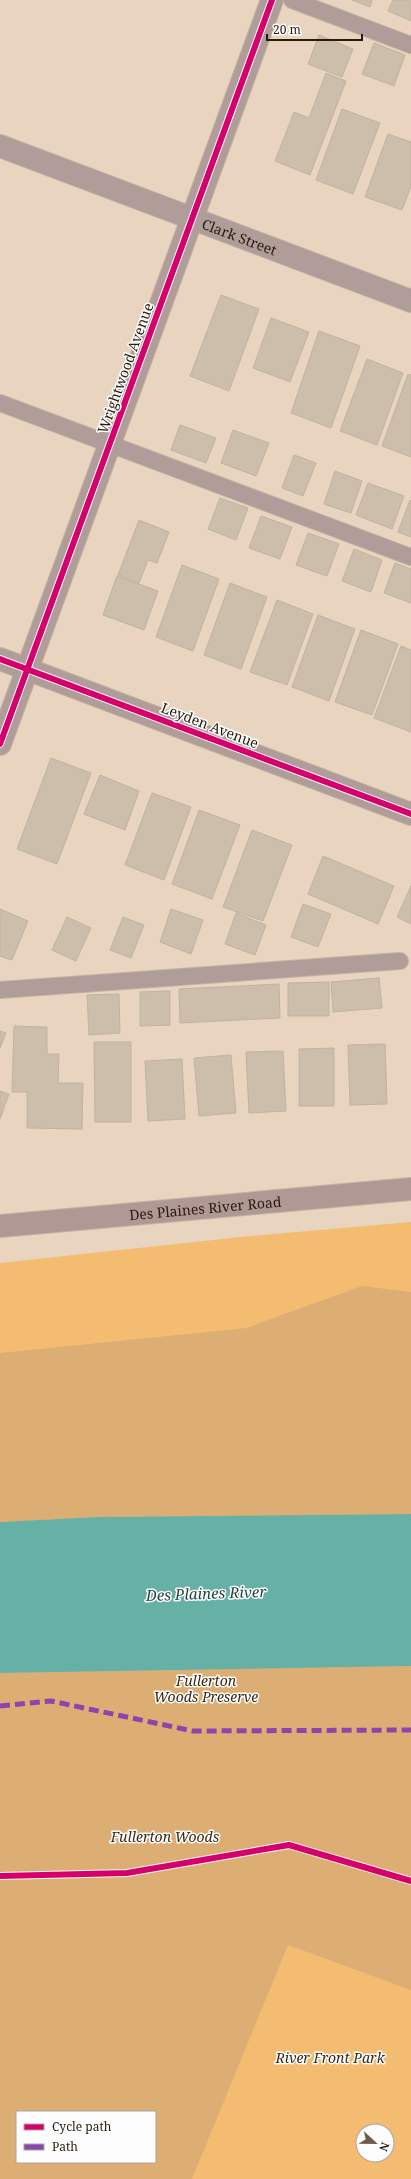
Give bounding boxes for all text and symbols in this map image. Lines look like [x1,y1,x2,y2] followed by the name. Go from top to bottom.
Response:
[267,16,362,42] scale bar
[273,21,301,38] text: 20 m
[199,214,280,259] street label: Clark Street
[93,300,157,436] street label: Wrightwood Avenue
[159,698,261,752] street label: Leyden Avenue
[128,1191,282,1224] street label: Des Plaines River Road
[144,1581,268,1605] water label: Des Plaines River
[154,1671,258,1706] park label: Fullerton Woods Preserve
[110,1827,220,1846] park label: Fullerton Woods
[274,2048,386,2067] park label: River Front Park
[16,2111,156,2163] legend
[52,2118,112,2135] text: Cycle path
[355,2123,395,2163] north arrow
[52,2138,78,2155] text: Path
[376,2140,393,2154] text: N

